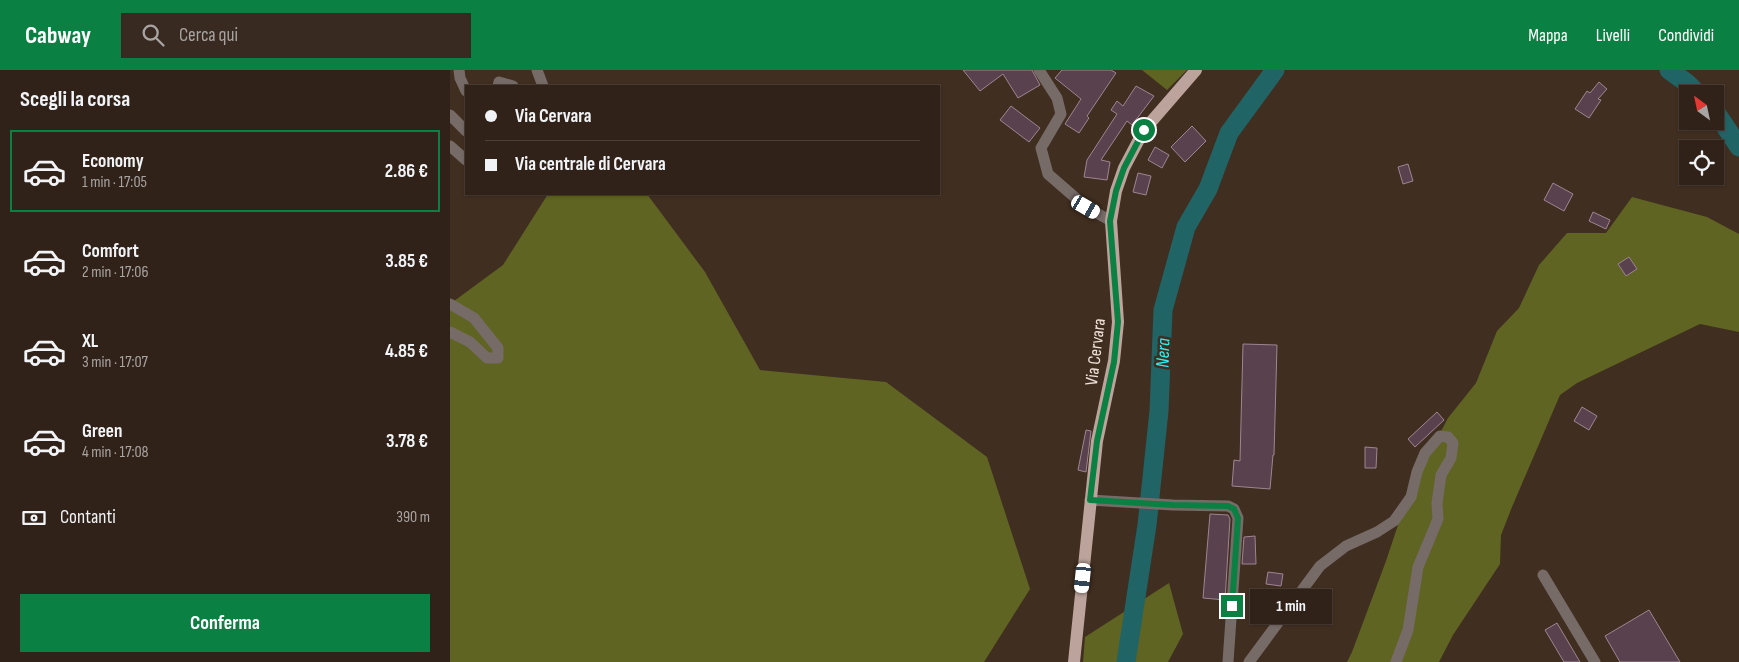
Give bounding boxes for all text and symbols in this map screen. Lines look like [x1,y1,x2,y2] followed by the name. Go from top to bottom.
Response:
[121,13,471,58] search box
[25,21,91,50] text: Cabway
[139,21,167,49] icon: search
[179,24,238,47] text: Cerca qui
[1528,25,1568,46] text: Mappa
[1596,25,1630,46] text: Livelli
[1658,25,1714,46] text: Condividi
[1679,85,1724,130] north arrow
[1679,85,1724,185] map controls
[20,86,130,113] text: Scegli la corsa
[515,105,592,128] text: Via Cervara
[1133,119,1155,141] route start
[1679,140,1724,185] button: locate
[22,149,67,194] icon: car
[82,150,144,173] text: Economy
[515,153,666,176] text: Via centrale di Cervara
[385,160,428,183] text: 2.86 €
[82,173,147,192] text: 1 min · 17:05
[1069,193,1102,221] car
[22,239,67,284] icon: car
[82,240,139,263] text: Comfort
[385,250,428,273] text: 3.85 €
[82,263,149,282] text: 2 min · 17:06
[1081,317,1110,387] street label: Via Cervara
[22,329,67,374] icon: car
[82,330,98,353] text: XL
[1151,338,1176,368] water label: Nera
[385,340,428,363] text: 4.85 €
[82,353,148,372] text: 3 min · 17:07
[22,419,67,464] icon: car
[82,420,122,443] text: Green
[386,430,428,453] text: 3.78 €
[82,443,149,462] text: 4 min · 17:08
[20,504,48,532] icon: cash
[60,506,116,529] text: Contanti
[396,508,430,527] text: 390 m
[1073,562,1092,594] car
[1250,588,1332,624] callout: 1 min
[20,594,430,652] button: Conferma
[1221,595,1243,617] route end
[1276,597,1306,616] text: 1 min

